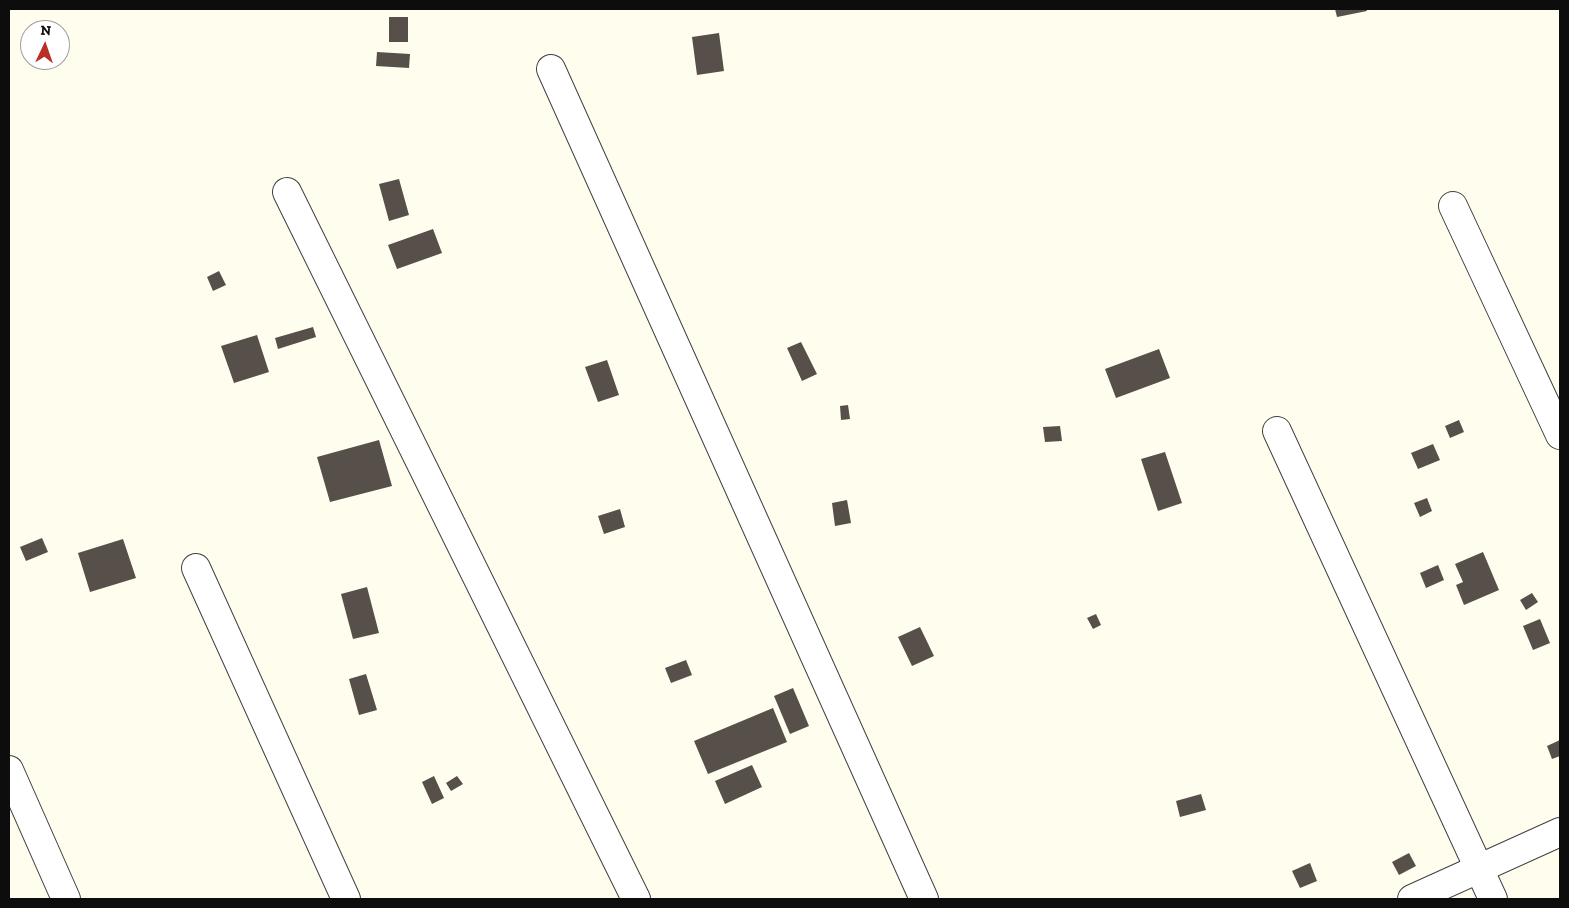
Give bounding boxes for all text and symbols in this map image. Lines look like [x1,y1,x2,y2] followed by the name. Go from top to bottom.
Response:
[20,20,70,70] north arrow
[40,22,52,39] text: N

